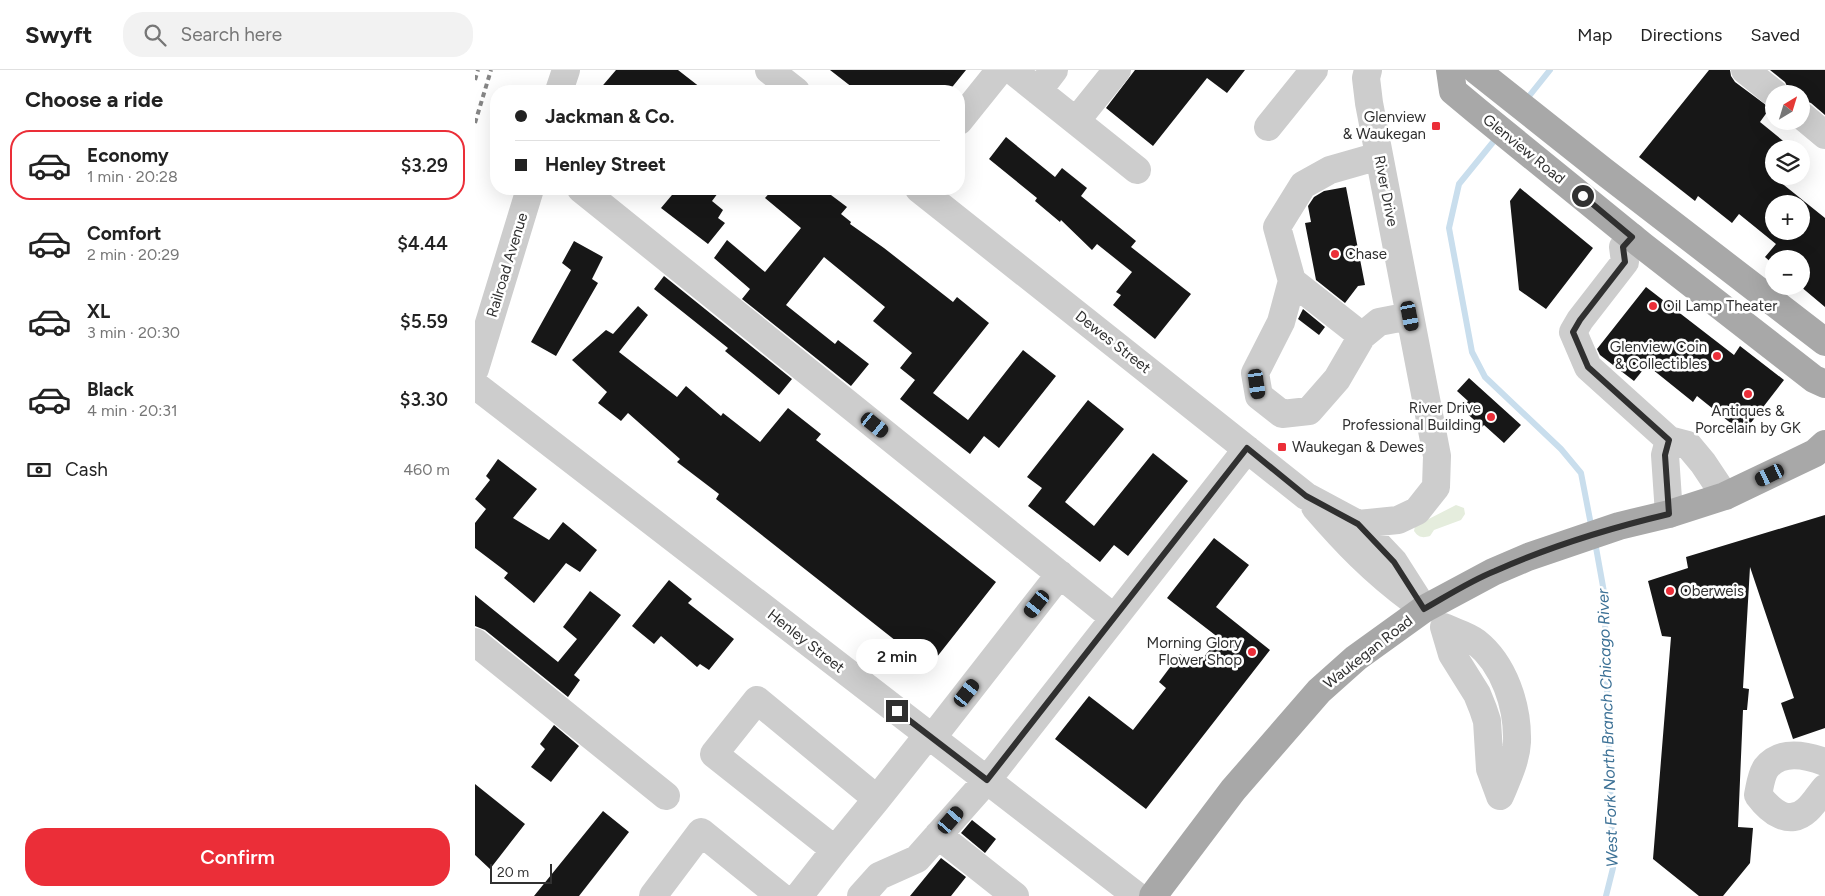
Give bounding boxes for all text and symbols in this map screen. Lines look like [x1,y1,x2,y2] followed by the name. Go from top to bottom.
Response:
[123,12,473,57] search box
[25,20,93,49] text: Swyft
[141,21,169,49] icon: search
[181,23,282,46] text: Search here
[1577,24,1612,46] text: Map
[1640,24,1722,46] text: Directions
[1750,24,1800,46] text: Saved
[1765,85,1810,130] north arrow
[1765,85,1810,295] map controls
[25,86,163,113] text: Choose a ride
[545,105,675,128] text: Jackman & Co.
[1343,108,1426,143] place label: Glenview & Waukegan
[1479,110,1569,188] street label: Glenview Road
[1430,120,1442,132] marker: Glenview & Waukegan
[1765,140,1810,185] button: layers
[27,143,72,188] icon: car
[87,144,169,167] text: Economy
[545,153,666,176] text: Henley Street
[401,154,448,177] text: $3.29
[1370,154,1402,228] street label: River Drive
[87,167,178,186] text: 1 min · 20:28
[1572,185,1594,207] route start
[1765,195,1810,240] button: +
[483,211,531,319] street label: Railroad Avenue
[27,221,72,266] icon: car
[87,222,162,245] text: Comfort
[397,232,448,255] text: $4.44
[87,245,179,264] text: 2 min · 20:29
[1345,245,1387,263] place label: Chase
[1329,248,1341,260] marker: Chase
[1765,250,1810,295] button: −
[1663,297,1777,315] place label: Oil Lamp Theater
[27,299,72,344] icon: car
[87,300,110,323] text: XL
[1399,300,1420,332] car
[1647,300,1659,312] marker: Oil Lamp Theater
[1072,307,1155,377] street label: Dewes Street
[400,310,448,333] text: $5.59
[87,323,180,342] text: 3 min · 20:30
[1610,338,1707,373] place label: Glenview Coin & Collectibles
[1711,350,1723,362] marker: Glenview Coin & Collectibles
[1247,368,1266,400] car
[27,377,72,422] icon: car
[87,378,134,401] text: Black
[400,388,448,411] text: $3.30
[1742,388,1754,400] marker: Antiques & Porcelain by GK
[1342,399,1481,434] place label: River Drive Professional Building
[87,401,178,420] text: 4 min · 20:31
[1695,402,1802,437] place label: Antiques & Porcelain by GK
[858,410,891,440] car
[1485,411,1497,423] marker: River Drive Professional Building
[1292,438,1424,456] place label: Waukegan & Dewes
[1276,441,1288,453] marker: Waukegan & Dewes
[25,456,53,484] icon: cash
[65,458,108,481] text: Cash
[403,460,450,479] text: 460 m
[1753,462,1786,488] car
[1680,582,1744,600] place label: Oberweis
[1664,585,1676,597] marker: Oberweis
[1021,588,1052,620] car
[1593,588,1622,867] water label: West Fork North Branch Chicago River
[764,605,848,677] street label: Henley Street
[1320,612,1416,692] street label: Waukegan Road
[1146,634,1242,669] place label: Morning Glory Flower Shop
[856,638,938,674] callout: 2 min
[1246,646,1258,658] marker: Morning Glory Flower Shop
[877,647,917,666] text: 2 min
[951,677,982,709] car
[886,700,908,722] route end
[935,804,966,836] car
[25,828,450,886] button: Confirm
[490,861,553,884] scale bar
[497,864,529,881] text: 20 m

